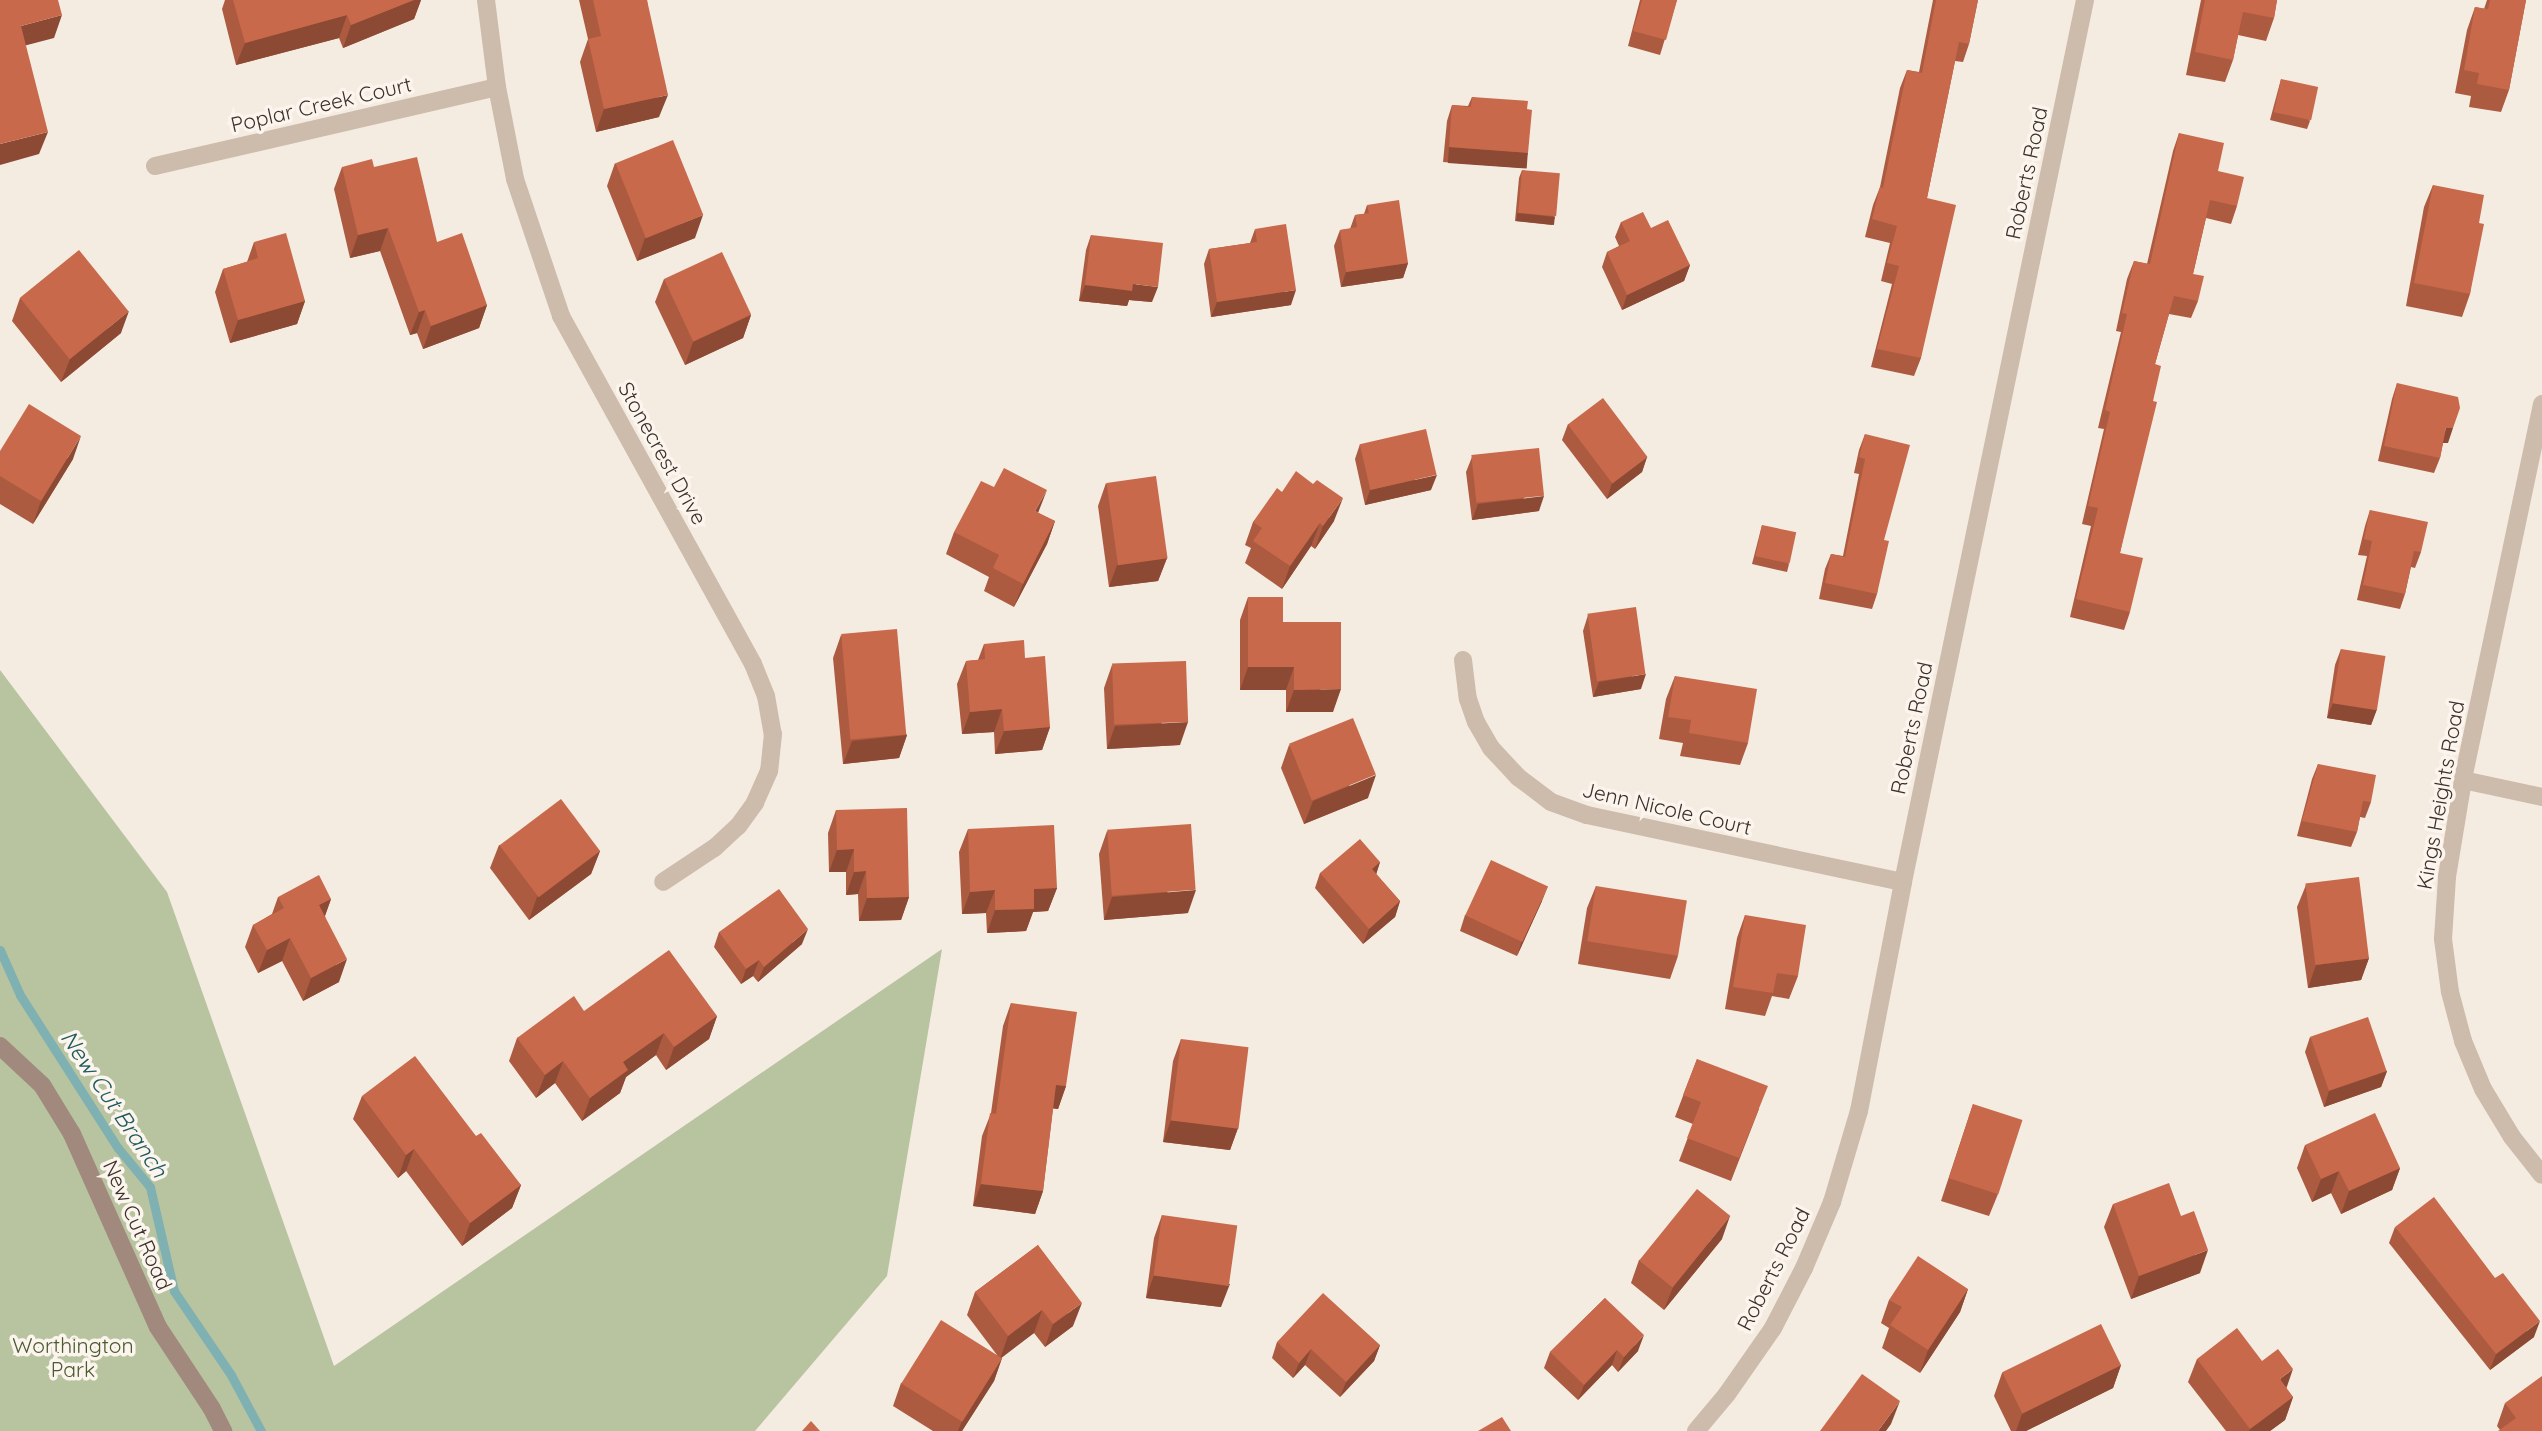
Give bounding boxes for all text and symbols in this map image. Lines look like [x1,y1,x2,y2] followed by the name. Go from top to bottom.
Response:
[228,71,414,137] street label: Poplar Creek Court
[2000,105,2052,241] street label: Roberts Road
[613,377,713,529] street label: Stonecrest Drive
[1885,660,1937,796] street label: Roberts Road
[2411,699,2469,891] street label: Kings Heights Road
[1580,776,1754,840] street label: Jenn Nicole Court
[55,1025,173,1183] water label: New Cut Branch
[98,1156,178,1294] street label: New Cut Road
[1731,1203,1815,1335] street label: Roberts Road
[12,1332,134,1382] park label: Worthington Park

